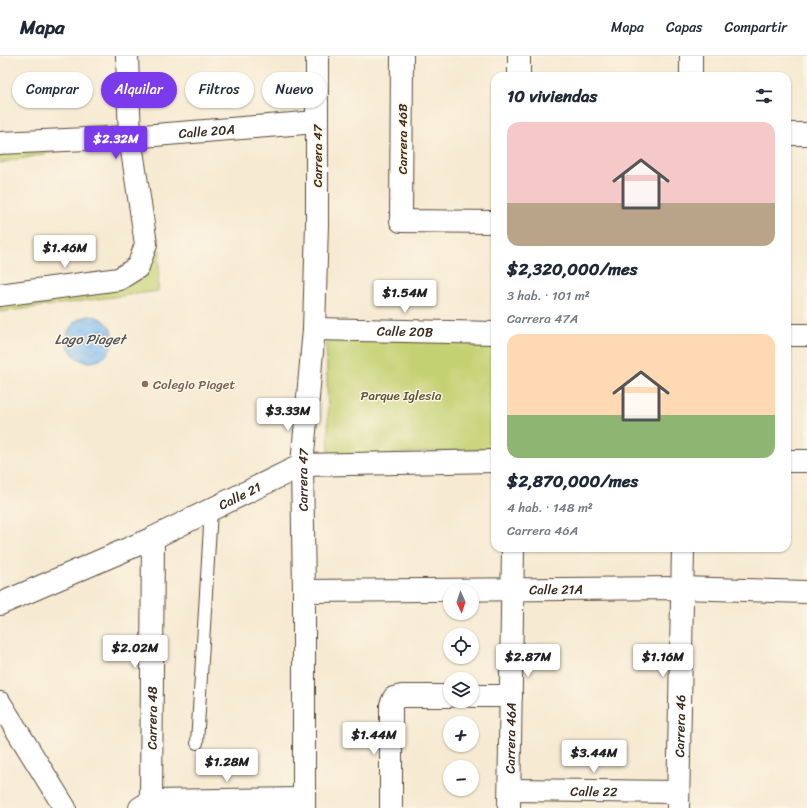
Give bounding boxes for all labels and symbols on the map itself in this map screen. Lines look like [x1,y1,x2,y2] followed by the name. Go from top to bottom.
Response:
[391,104,414,174] street label: Carrera 46B
[178,117,236,145] street label: Calle 20A
[306,123,329,187] street label: Carrera 47
[83,126,149,160] pin: $2.32M
[32,235,98,269] pin: $1.46M
[372,280,438,314] pin: $1.54M
[377,319,433,343] street label: Calle 20B
[55,327,128,352] water label: Lago Piaget
[153,373,235,396] place label: Colegio Piaget
[140,379,150,389] marker: Colegio Piaget
[361,384,442,407] park label: Parque Iglesia
[255,398,321,432] pin: $3.33M
[290,446,315,512] street label: Carrera 47
[214,475,265,516] street label: Calle 21
[529,577,583,601] street label: Calle 21A
[443,584,479,620] north arrow
[102,635,168,669] pin: $2.02M
[495,644,561,678] pin: $2.87M
[630,644,696,678] pin: $1.16M
[140,686,163,750] street label: Carrera 48
[667,694,692,758] street label: Carrera 46
[498,702,522,774] street label: Carrera 46A
[341,722,407,756] pin: $1.44M
[561,740,627,774] pin: $3.44M
[194,749,260,783] pin: $1.28M
[570,779,618,803] street label: Calle 22

